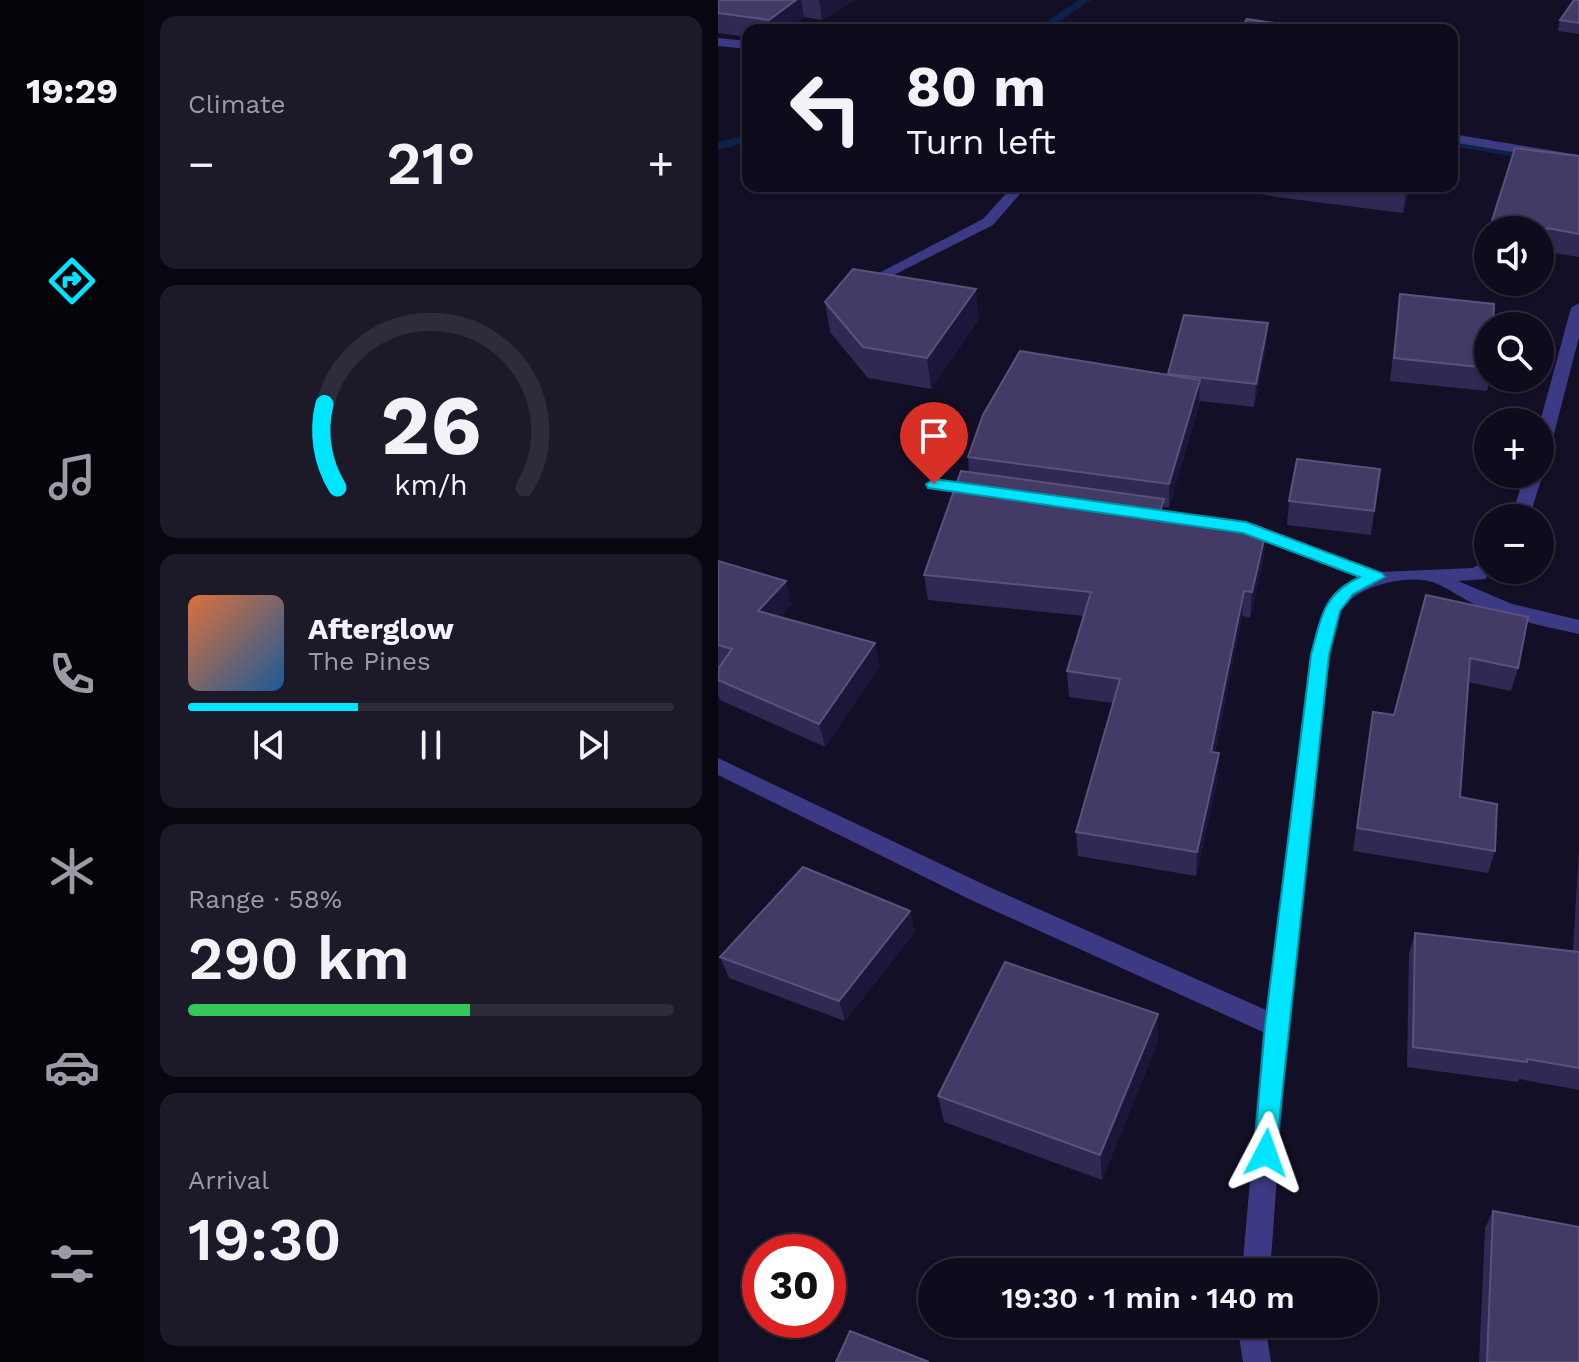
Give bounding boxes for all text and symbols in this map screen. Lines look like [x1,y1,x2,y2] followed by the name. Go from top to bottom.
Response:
[906,54,1046,120] text: 80 m
[774,56,878,160] icon: left
[26,70,118,112] text: 19:29
[188,89,286,119] text: Climate
[906,121,1056,163] text: Turn left
[386,128,476,199] text: 21°
[188,138,215,190] text: −
[647,138,674,190] text: +
[1474,216,1554,584] map controls
[1474,216,1554,296] button: sound
[44,253,100,309] icon: directions
[1474,312,1554,392] button: search
[381,376,481,473] text: 26
[900,402,968,484] pin
[1474,408,1554,488] button: +
[912,414,956,458] icon: arrive
[44,449,100,505] icon: music
[394,468,468,502] text: km/h
[1474,504,1554,584] button: −
[308,611,454,646] text: Afterglow
[44,646,100,702] icon: phone
[308,646,431,676] text: The Pines
[247,723,291,767] icon: previous
[409,723,453,767] icon: pause
[571,723,615,767] icon: next
[44,843,100,899] icon: climate
[188,884,342,914] text: Range · 58%
[188,923,410,994] text: 290 km
[44,1039,100,1095] icon: car
[1224,1111,1308,1195] position arrow
[188,1165,269,1195] text: Arrival
[188,1204,341,1275] text: 19:30
[742,1234,846,1338] speed limit sign: 30
[44,1236,100,1292] icon: filters
[1001,1280,1295,1315] text: 19:30 · 1 min · 140 m

